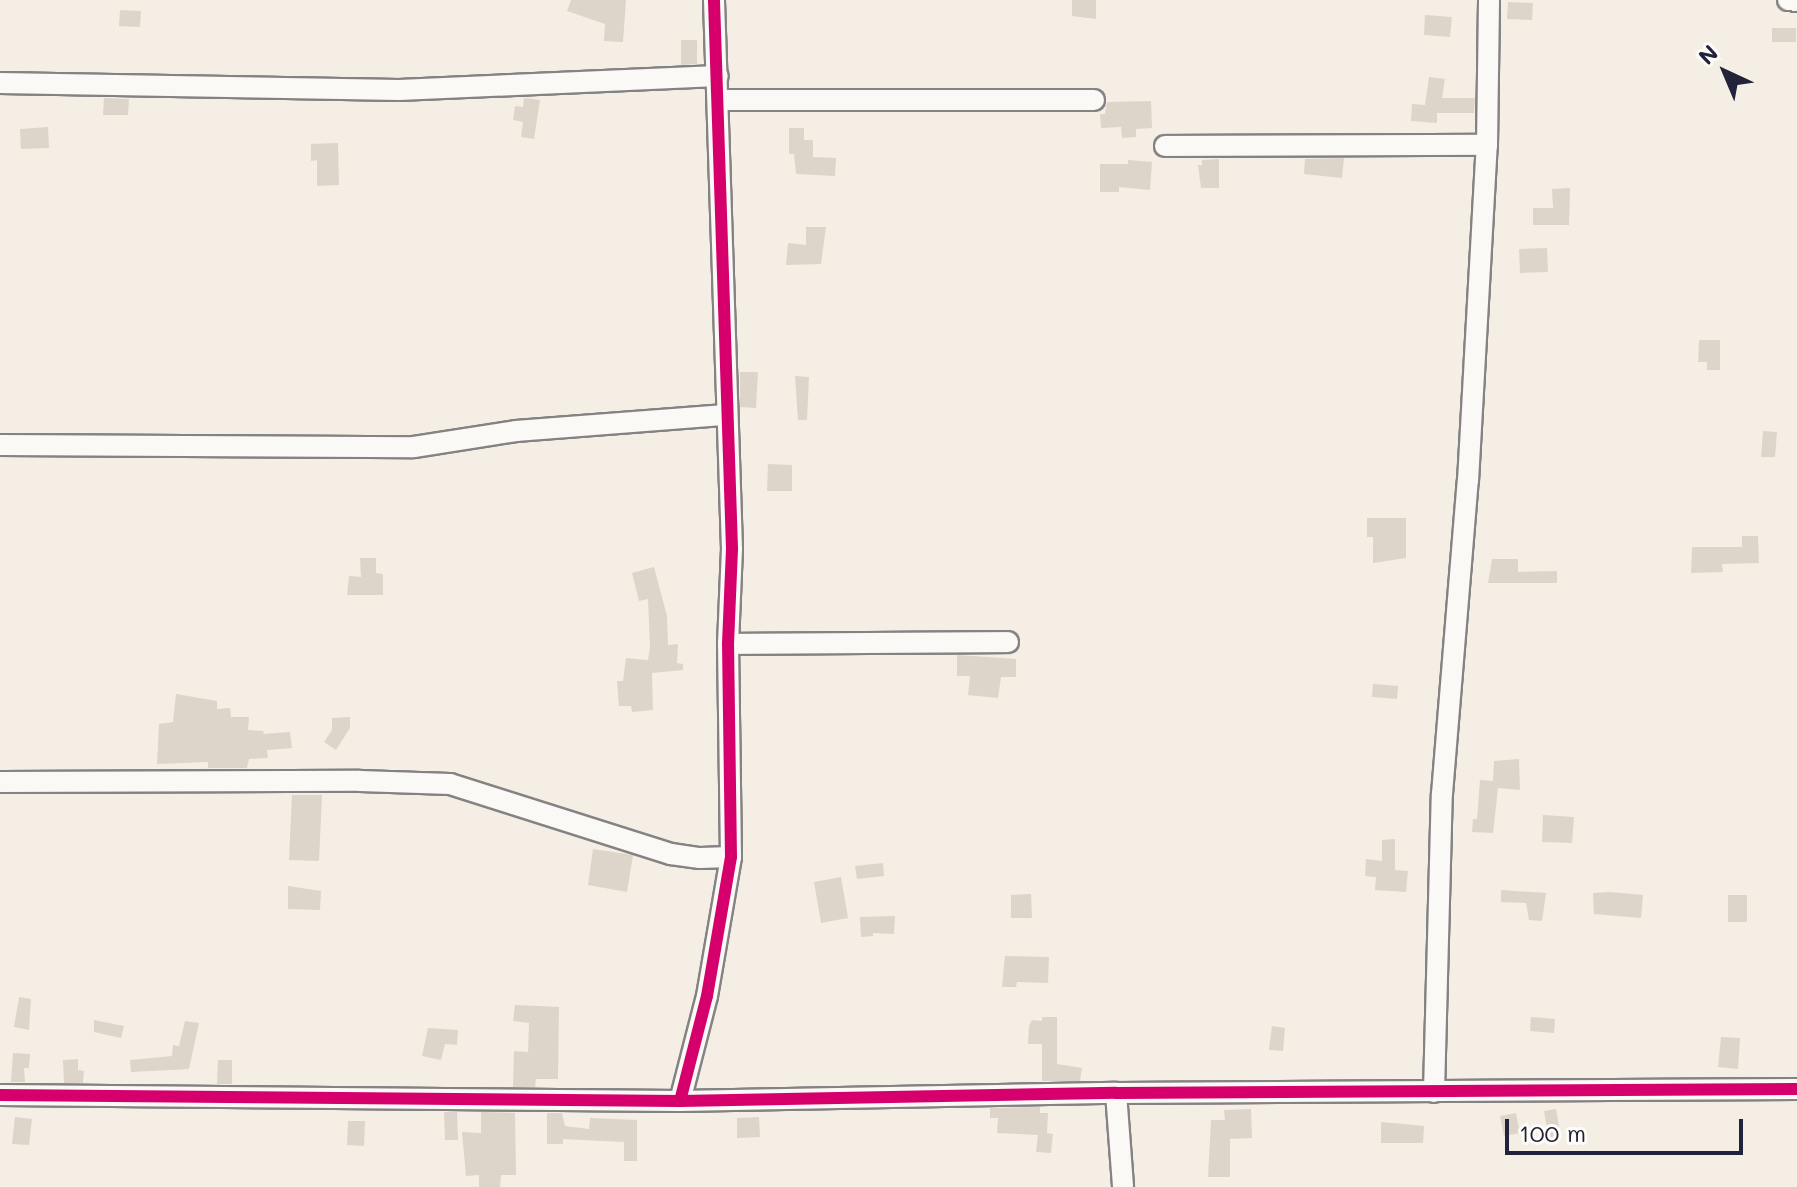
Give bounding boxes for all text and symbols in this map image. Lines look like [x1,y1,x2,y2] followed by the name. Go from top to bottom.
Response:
[1685,32,1765,112] north arrow
[1692,38,1724,71] text: N
[1509,1103,1747,1153] scale bar
[1519,1117,1586,1148] text: 100 m

